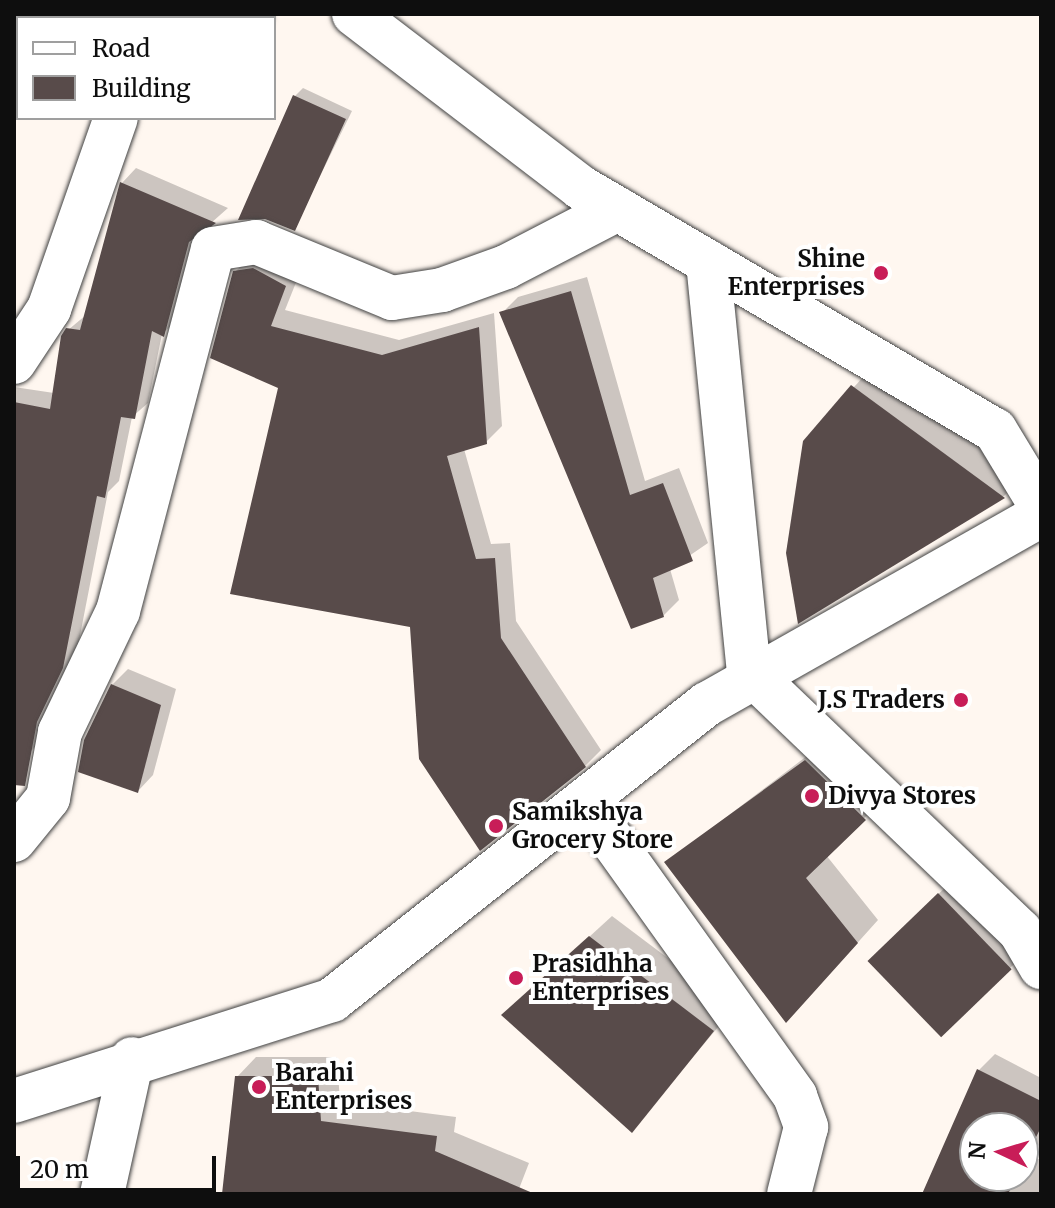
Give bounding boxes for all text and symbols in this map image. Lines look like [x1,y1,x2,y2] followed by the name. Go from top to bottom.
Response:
[16,16,276,120] legend
[92,33,150,64] text: Road
[92,73,191,104] text: Building
[728,245,865,301] place label: Shine Enterprises
[872,264,890,282] marker: Shine Enterprises
[818,686,945,714] place label: J.S Traders
[952,691,970,709] marker: J.S Traders
[828,782,976,810] place label: Divya Stores
[803,787,821,805] marker: Divya Stores
[512,798,673,854] place label: Samikshya Grocery Store
[487,817,505,835] marker: Samikshya Grocery Store
[532,950,669,1006] place label: Prasidhha Enterprises
[507,969,525,987] marker: Prasidhha Enterprises
[275,1059,412,1115] place label: Barahi Enterprises
[250,1078,268,1096] marker: Barahi Enterprises
[959,1112,1039,1192] north arrow
[20,1140,220,1190] scale bar
[962,1141,992,1160] text: N
[30,1154,89,1185] text: 20 m

